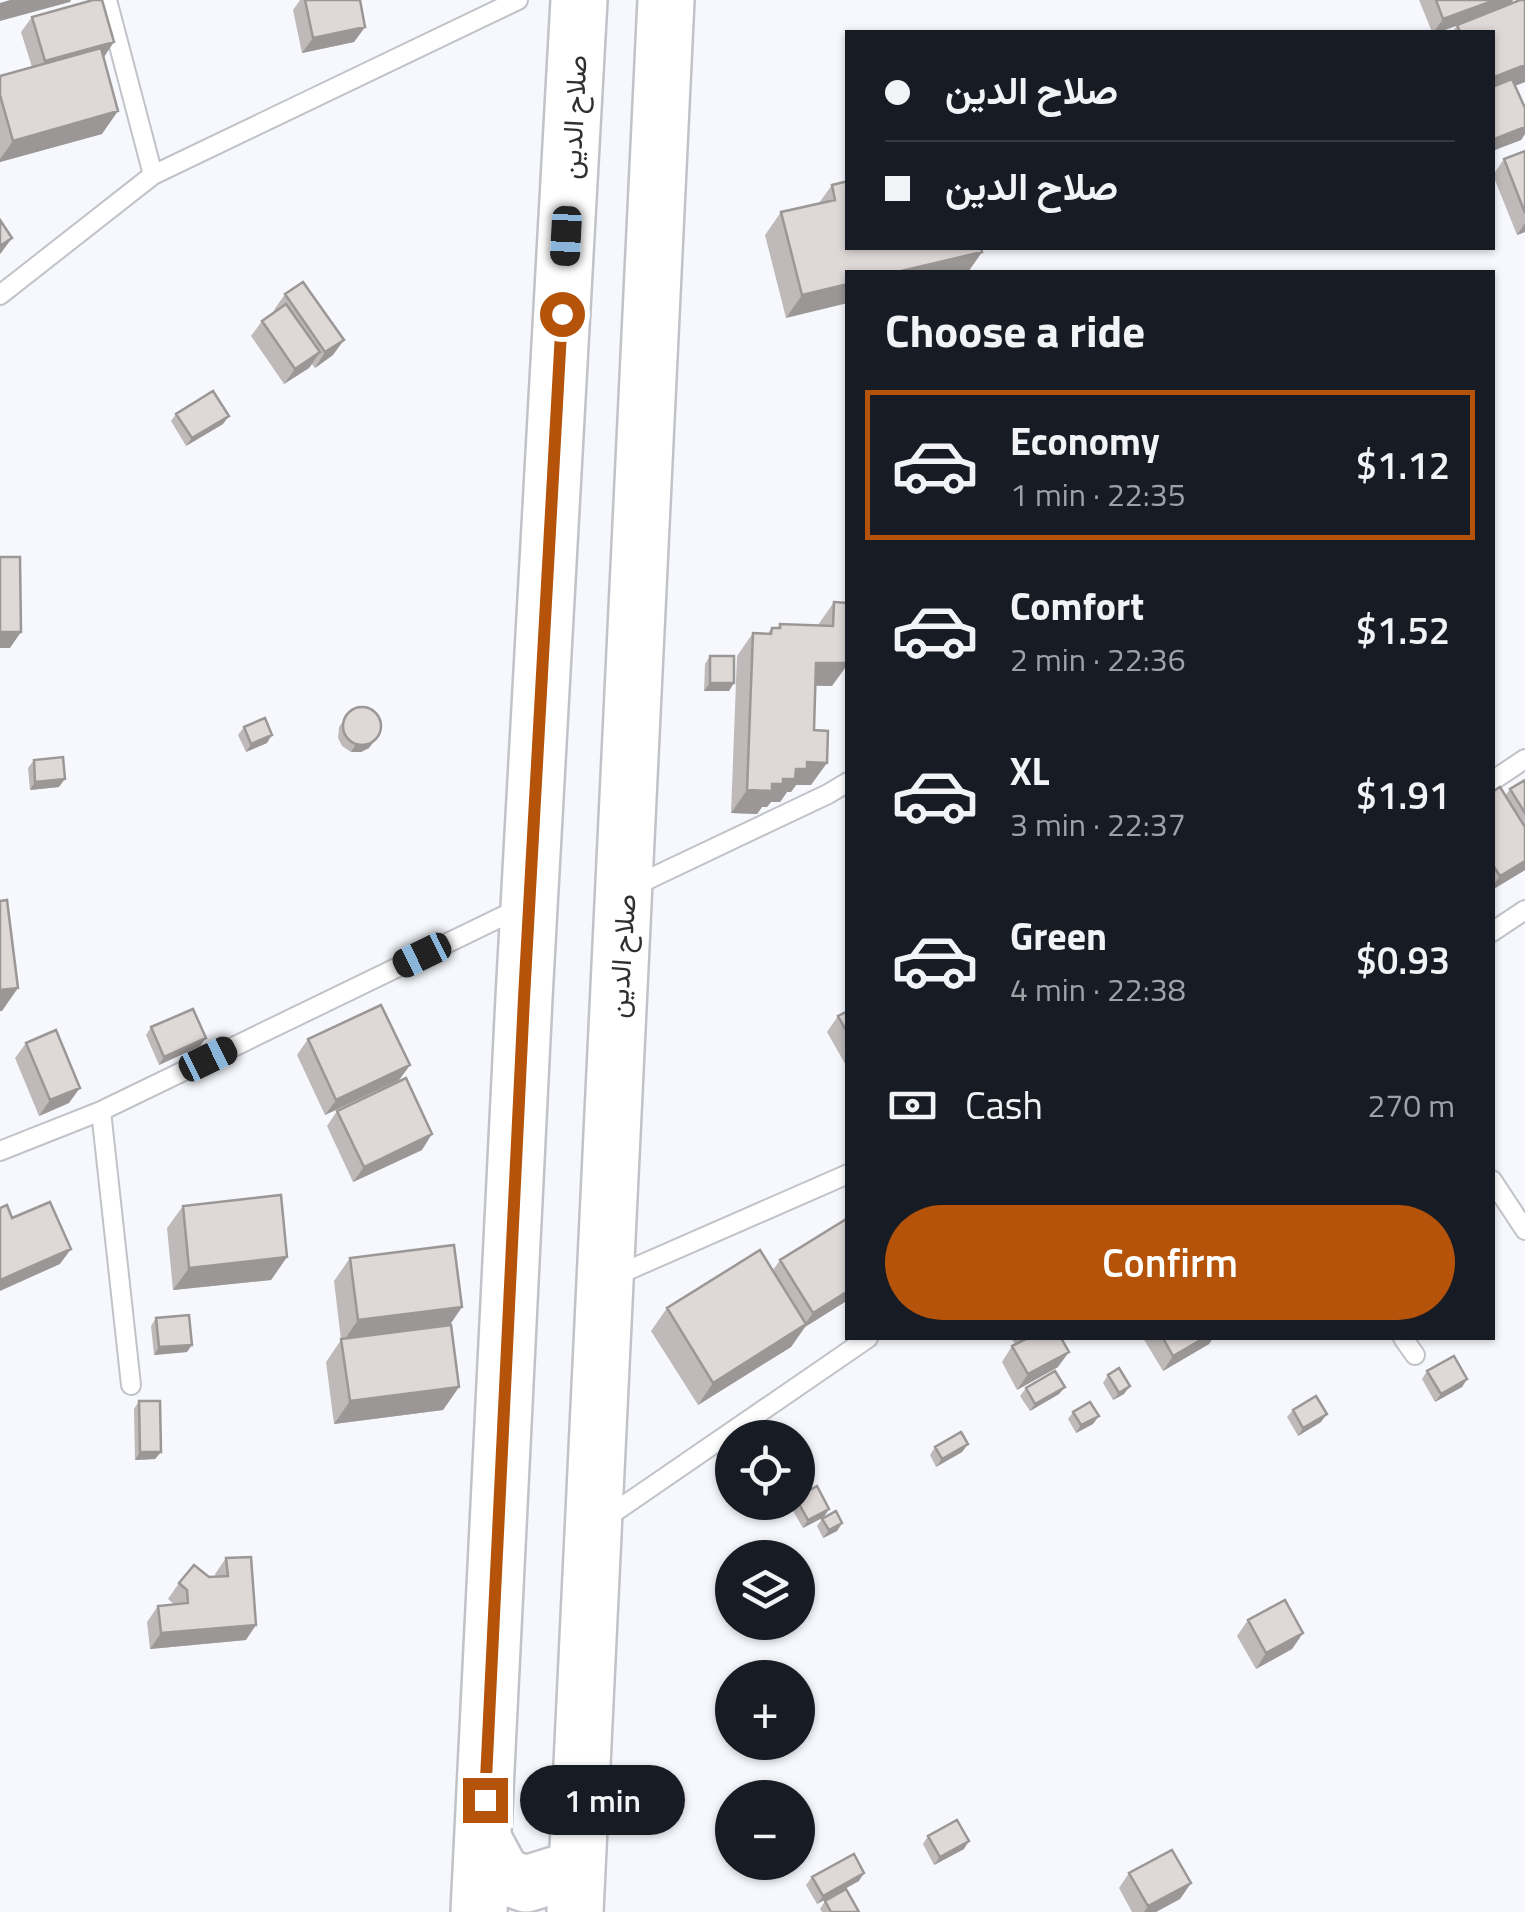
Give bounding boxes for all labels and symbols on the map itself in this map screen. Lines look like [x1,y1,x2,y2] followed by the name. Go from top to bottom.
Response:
[548,54,598,180] street label: صلاح الدين
[549,205,583,267] car
[540,292,585,337] route start
[595,892,647,1020] street label: صلاح الدين
[388,928,456,982] car
[174,1032,242,1086] car
[520,1765,685,1835] callout: 1 min
[463,1778,508,1823] route end

